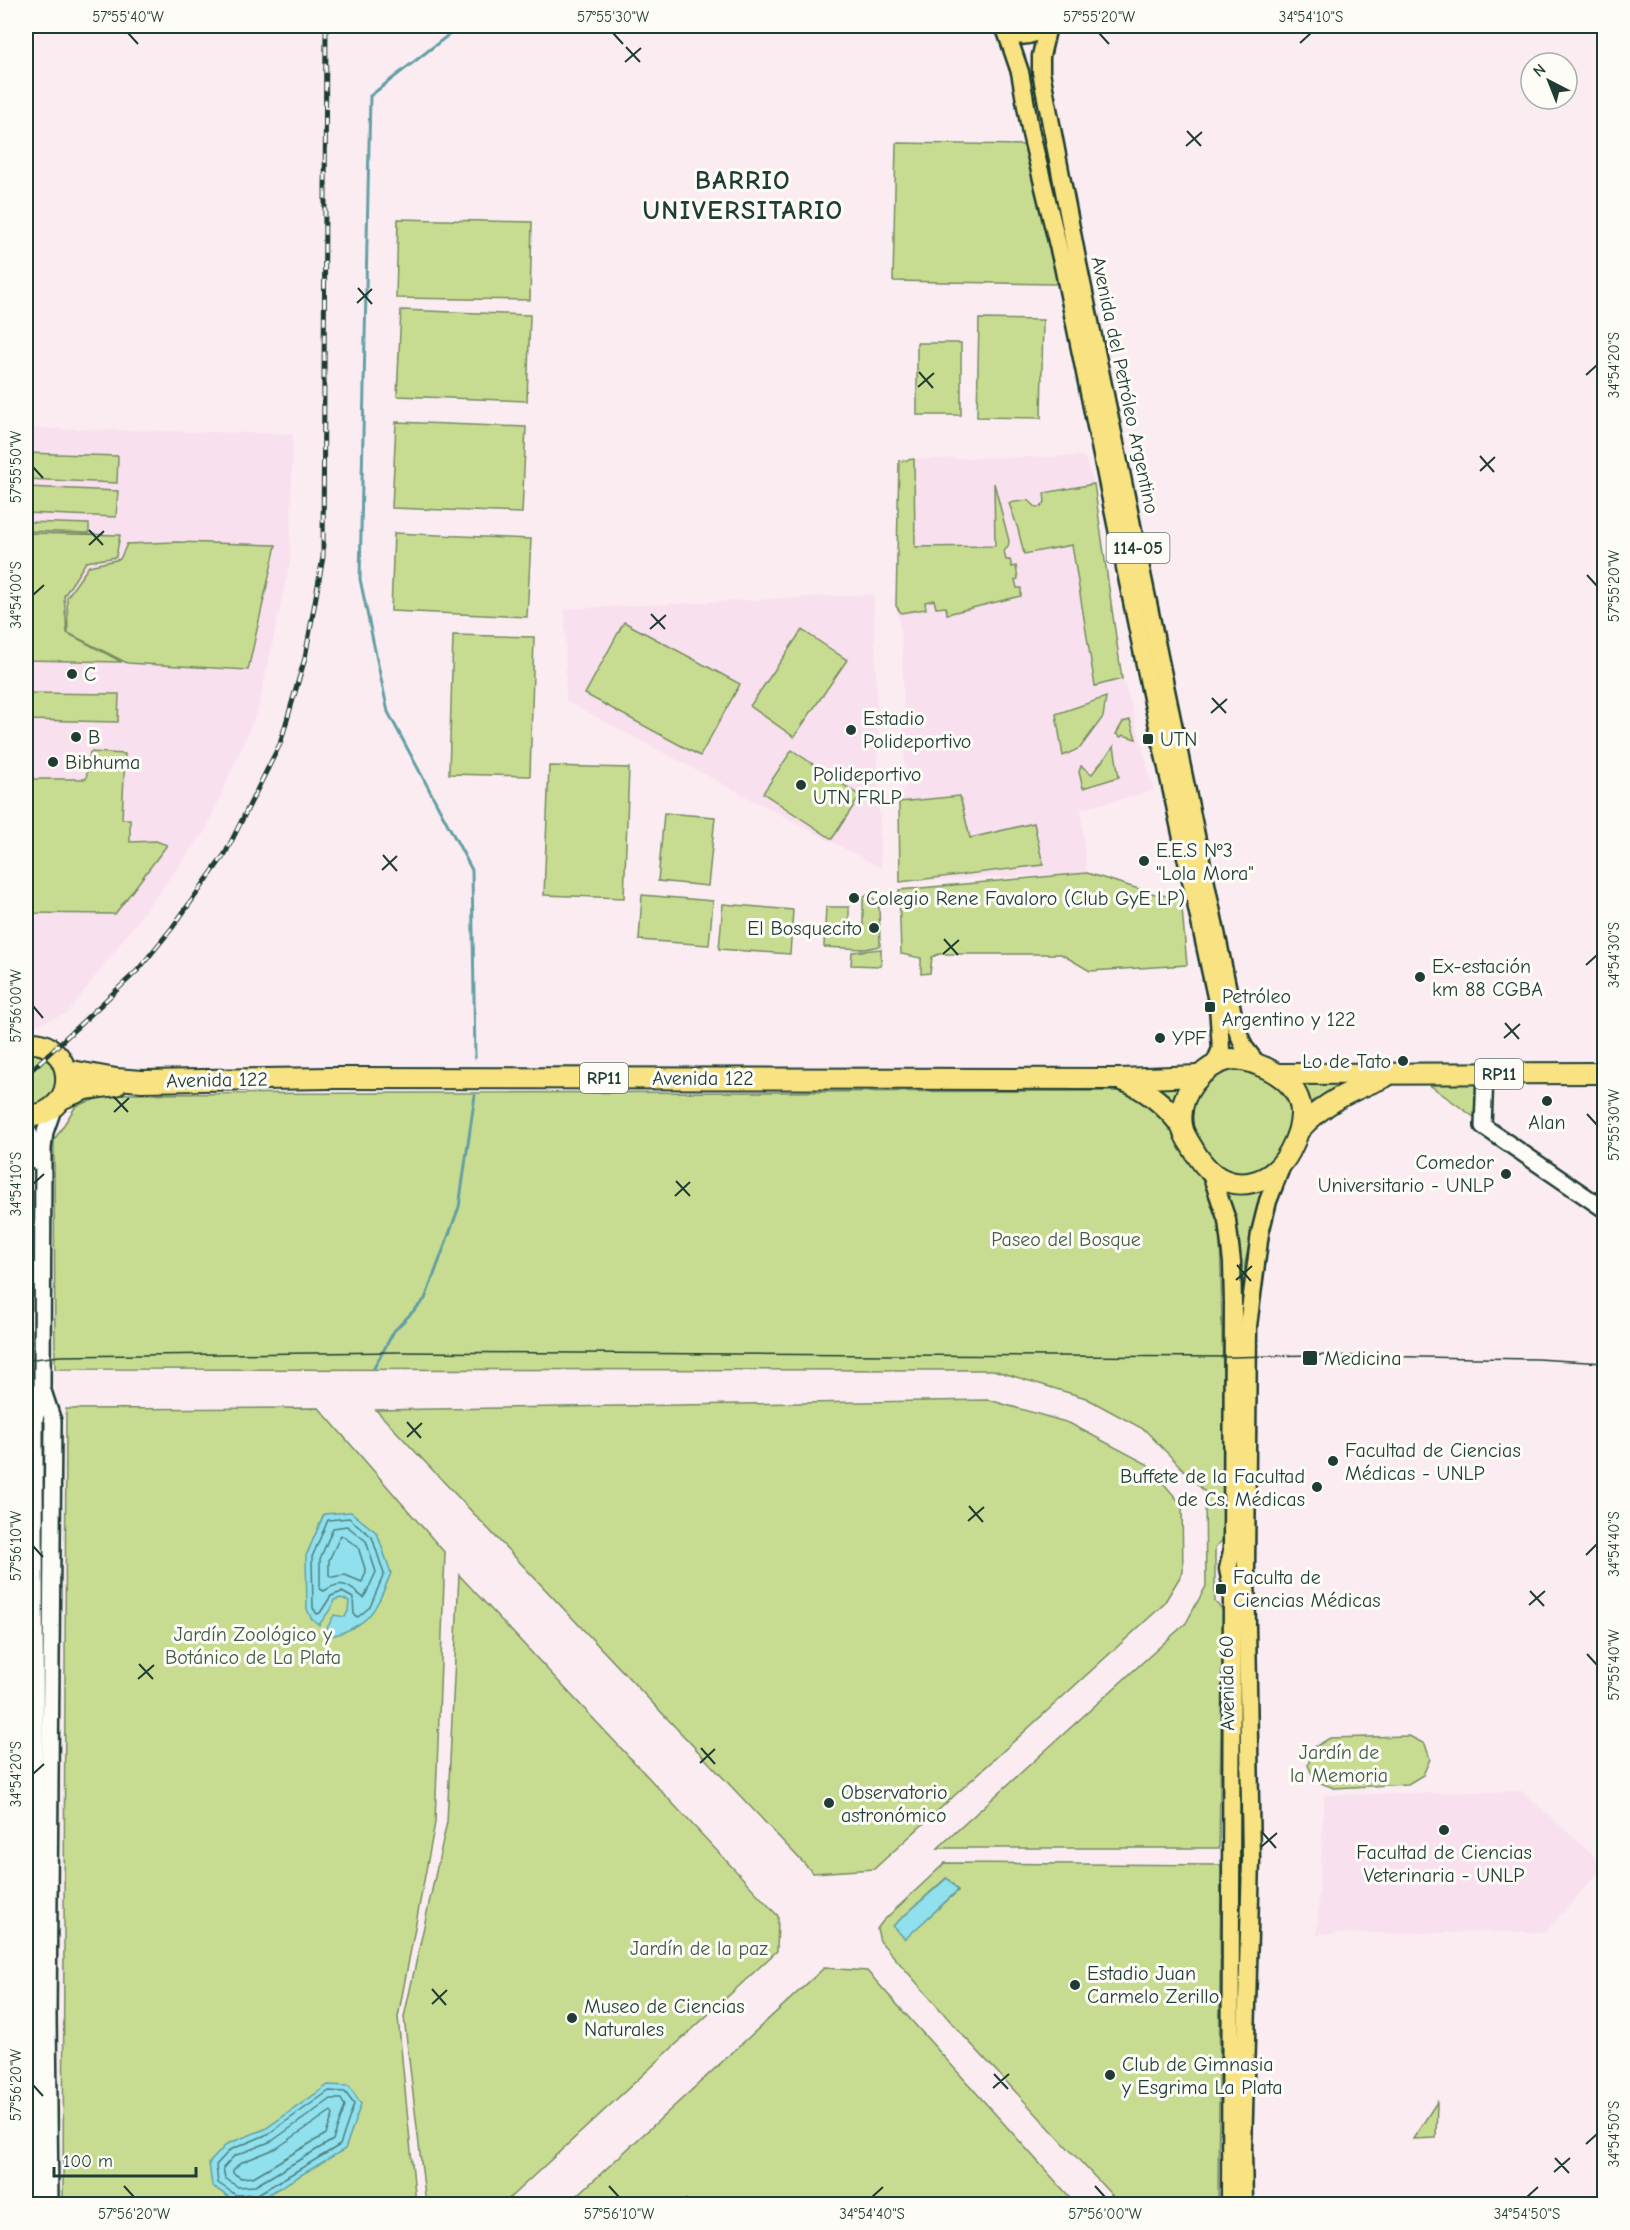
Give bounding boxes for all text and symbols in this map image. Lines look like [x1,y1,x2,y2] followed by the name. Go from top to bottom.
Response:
[92,8,164,26] text: 57°55'40"W
[577,8,649,26] text: 57°55'30"W
[1063,8,1135,26] text: 57°55'20"W
[1279,8,1343,26] text: 34°54'10"S
[1519,51,1579,111] north arrow
[1530,60,1550,81] text: N
[642,166,844,226] district label: BARRIO UNIVERSITARIO
[1086,254,1164,516] street label: Avenida del Petróleo Argentino
[1605,332,1623,398] text: 34°54'20"S
[7,431,25,503] text: 57°55'50"W
[1106,533,1170,563] road number: 114-05
[1605,550,1623,622] text: 57°55'20"W
[7,561,25,629] text: 34°54'00"S
[84,663,96,686] place label: C
[65,667,79,681] marker: C
[863,707,971,753] place label: Estadio Polideportivo
[844,723,858,737] marker: Estadio Polideportivo
[88,726,100,749] place label: B
[1160,728,1197,751] place label: UTN
[69,730,83,744] marker: B
[1141,732,1155,746] marker: UTN
[65,751,140,774] place label: Bibhuma
[46,755,60,769] marker: Bibhuma
[813,763,921,809] place label: Polideportivo UTN FRLP
[794,778,808,792] marker: Polideportivo UTN FRLP
[1156,839,1254,885] place label: E.E.S Nº3 "Lola Mora"
[1137,854,1151,868] marker: E.E.S Nº3 "Lola Mora"
[866,887,1185,910] place label: Colegio Rene Favaloro (Club GyE LP)
[847,891,861,905] marker: Colegio Rene Favaloro (Club GyE LP)
[747,917,862,940] place label: El Bosquecito
[867,921,881,935] marker: El Bosquecito
[1605,922,1623,988] text: 34°54'30"S
[1432,955,1543,1001] place label: Ex-estación km 88 CGBA
[7,969,25,1043] text: 57°56'00"W
[1413,970,1427,984] marker: Ex-estación km 88 CGBA
[1222,985,1356,1031] place label: Petróleo Argentino y 122
[1203,1000,1217,1014] marker: Petróleo Argentino y 122
[1172,1027,1207,1050] place label: YPF
[1153,1031,1167,1045] marker: YPF
[1302,1050,1391,1073] place label: Lo de Tato
[1396,1054,1410,1068] marker: Lo de Tato
[1475,1059,1523,1089] road number: RP11
[580,1063,628,1093] road number: RP11
[652,1067,754,1090] street label: Avenida 122
[166,1068,268,1092] street label: Avenida 122
[1605,1089,1623,1161] text: 57°55'30"W
[1540,1094,1554,1108] marker: Alan
[1528,1111,1566,1134] place label: Alan
[1318,1151,1494,1197] place label: Comedor Universitario - UNLP
[7,1152,25,1216] text: 34°54'10"S
[1499,1167,1513,1181] marker: Comedor Universitario - UNLP
[991,1228,1141,1251] park label: Paseo del Bosque
[1324,1347,1401,1370] place label: Medicina
[1301,1349,1319,1367] marker: Medicina
[1345,1439,1521,1485] place label: Facultad de Ciencias Médicas - UNLP
[1326,1454,1340,1468] marker: Facultad de Ciencias Médicas - UNLP
[1120,1465,1305,1511] place label: Buffete de la Facultad de Cs. Médicas
[1310,1480,1324,1494] marker: Buffete de la Facultad de Cs. Médicas
[7,1511,25,1581] text: 57°56'10"W
[1605,1511,1623,1577] text: 34°54'40"S
[1233,1566,1381,1612] place label: Faculta de Ciencias Médicas
[1214,1582,1228,1596] marker: Faculta de Ciencias Médicas
[165,1623,341,1669] park label: Jardín Zoológico y Botánico de La Plata
[1605,1629,1623,1701] text: 57°55'40"W
[1215,1635,1239,1731] street label: Avenida 60
[7,1741,25,1807] text: 34°54'20"S
[1290,1741,1388,1787] park label: Jardín de la Memoria
[841,1781,948,1827] place label: Observatorio astronómico
[822,1796,836,1810] marker: Observatorio astronómico
[1437,1823,1451,1837] marker: Facultad de Ciencias Veterinaria - UNLP
[1356,1841,1532,1887] place label: Facultad de Ciencias Veterinaria - UNLP
[630,1937,768,1960] park label: Jardín de la paz
[1087,1962,1219,2008] place label: Estadio Juan Carmelo Zerillo
[1068,1978,1082,1992] marker: Estadio Juan Carmelo Zerillo
[584,1995,745,2041] place label: Museo de Ciencias Naturales
[565,2011,579,2025] marker: Museo de Ciencias Naturales
[7,2049,25,2121] text: 57°56'20"W
[1121,2053,1283,2099] place label: Club de Gimnasia y Esgrima La Plata
[1103,2068,1117,2082] marker: Club de Gimnasia y Esgrima La Plata
[1605,2101,1623,2167] text: 34°54'50"S
[54,2140,196,2178] scale bar
[63,2151,113,2172] text: 100 m
[98,2205,170,2223] text: 57°56'20"W
[584,2205,654,2223] text: 57°56'10"W
[839,2205,905,2223] text: 34°54'40"S
[1068,2205,1142,2223] text: 57°56'00"W
[1494,2205,1560,2223] text: 34°54'50"S

